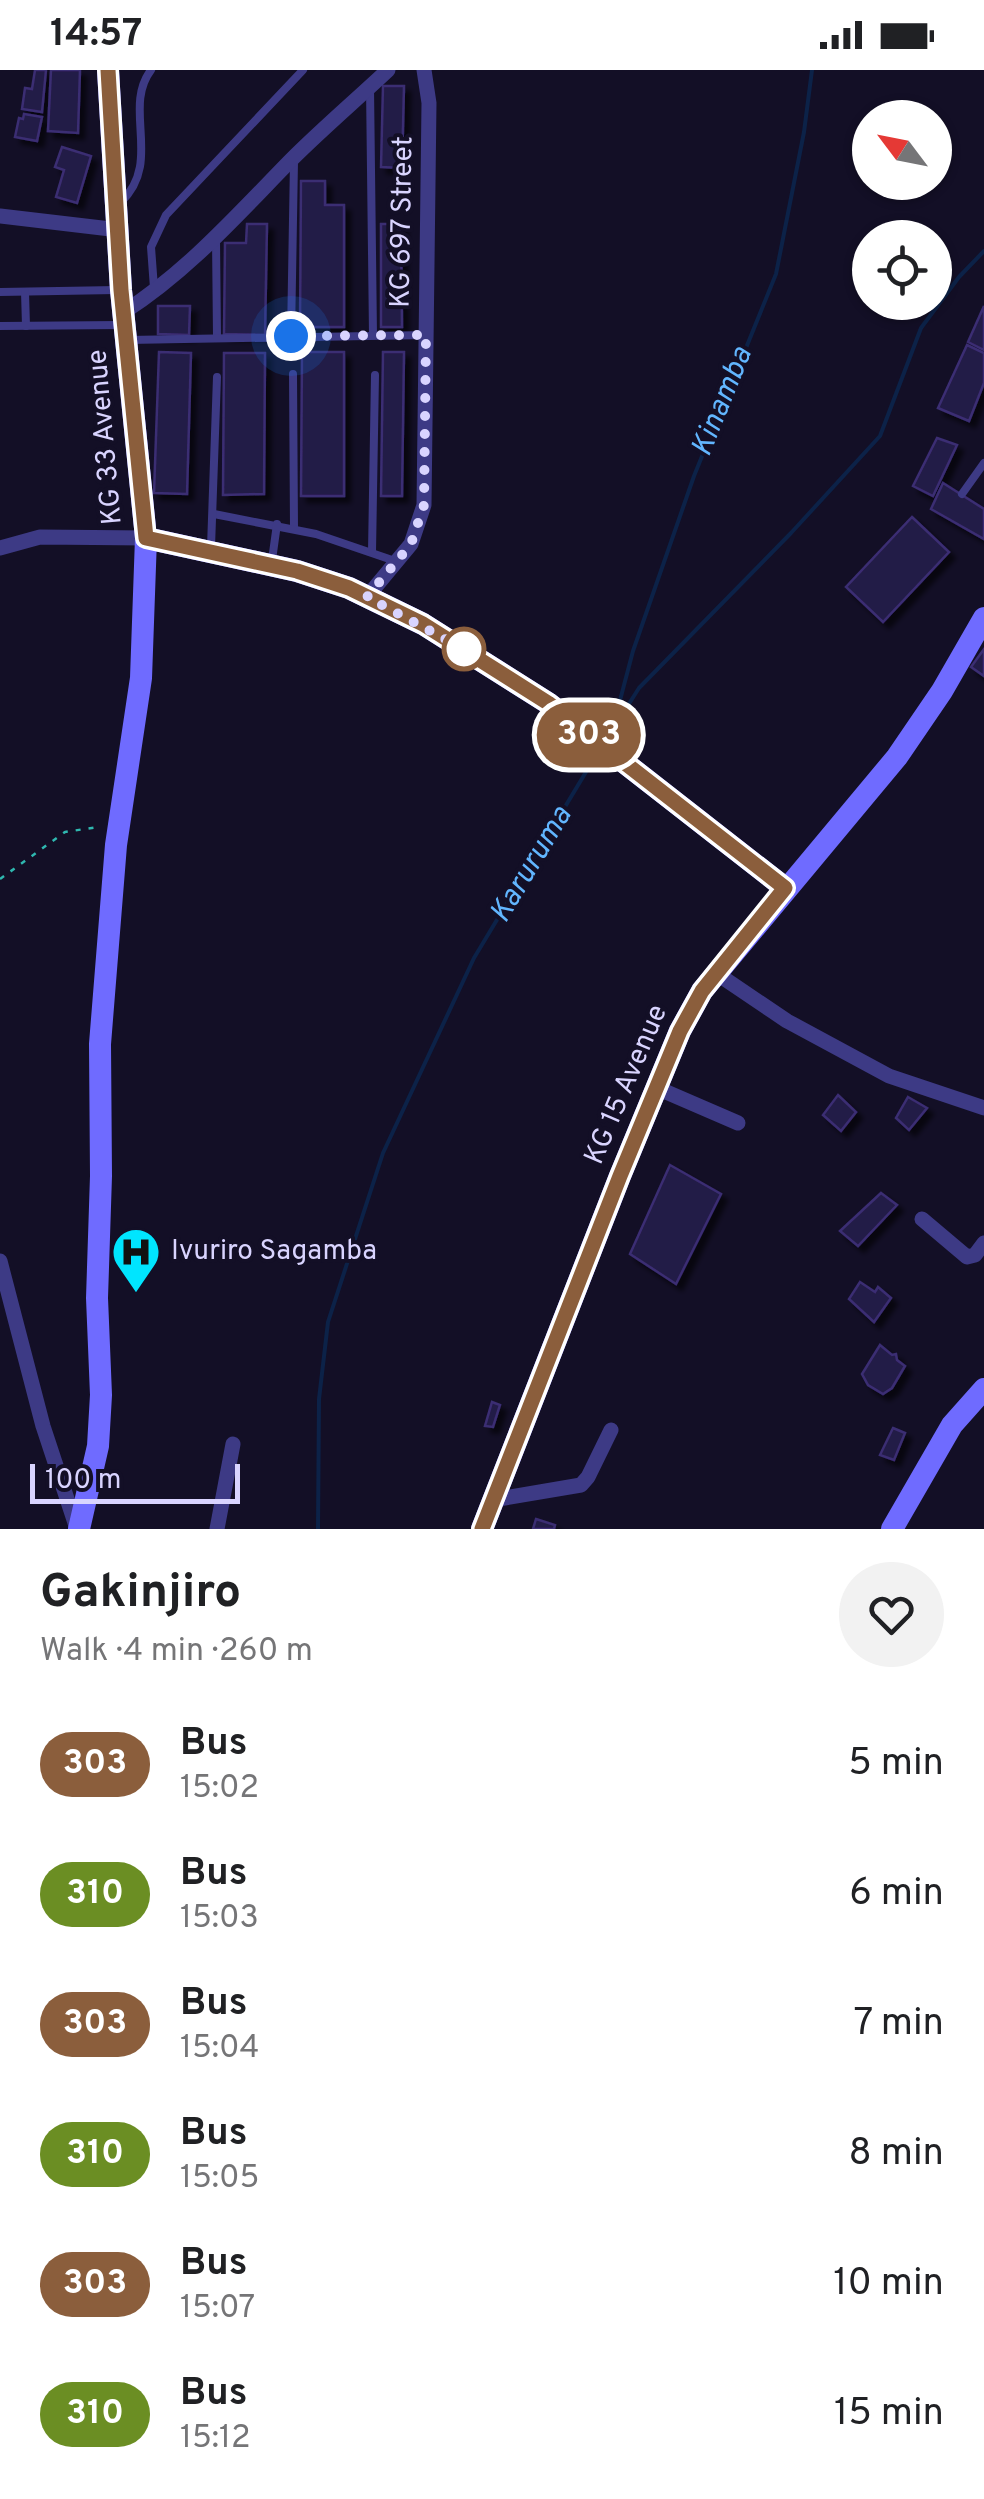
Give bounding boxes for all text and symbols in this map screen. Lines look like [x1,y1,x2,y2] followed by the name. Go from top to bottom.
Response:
[50,11,143,60] text: 14:57
[852,100,952,200] north arrow
[852,100,952,320] map controls
[384,136,422,308] street label: KG 697 Street
[852,220,952,320] button: locate
[266,311,316,361] your location
[684,341,762,462] water label: Kinamba
[80,348,132,526] street label: KG 33 Avenue
[443,628,485,670] unlabelled marker
[532,702,646,768] line badge: 303
[557,713,621,757] text: 303
[483,800,581,930] water label: Karuruma
[577,1000,677,1170] street label: KG 15 Avenue
[110,1226,162,1294] hospital icon: Ivuriro Sagamba
[171,1234,377,1270] place label: Ivuriro Sagamba
[30,1459,240,1504] scale bar
[45,1463,121,1499] text: 100 m
[839,1562,944,1667] button: heart
[40,1564,241,1624] text: Gakinjiro
[40,1632,313,1672] text: Walk · 4 min · 260 m
[180,1720,247,1769] text: Bus
[848,1740,944,1789] text: 5 min
[63,1742,127,1786] text: 303
[180,1769,259,1809] text: 15:02
[180,1850,247,1899] text: Bus
[849,1870,944,1919] text: 6 min
[66,1872,124,1916] text: 310
[180,1899,259,1939] text: 15:03
[180,1980,247,2029] text: Bus
[854,2000,944,2049] text: 7 min
[63,2002,127,2046] text: 303
[180,2029,259,2069] text: 15:04
[180,2110,247,2159] text: Bus
[849,2130,944,2179] text: 8 min
[66,2132,124,2176] text: 310
[180,2159,259,2199] text: 15:05
[180,2240,247,2289] text: Bus
[833,2260,944,2309] text: 10 min
[63,2262,127,2306] text: 303
[180,2289,255,2329] text: 15:07
[180,2370,247,2419] text: Bus
[834,2390,944,2439] text: 15 min
[66,2392,124,2436] text: 310
[180,2419,251,2459] text: 15:12

